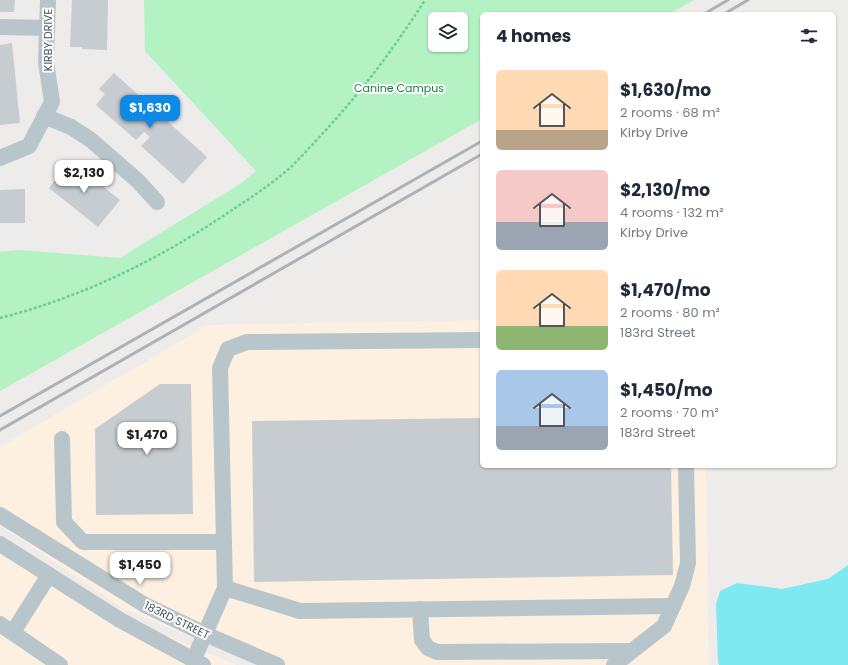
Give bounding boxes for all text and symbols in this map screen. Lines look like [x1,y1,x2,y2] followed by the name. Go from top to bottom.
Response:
[40,9,56,71] street label: KIRBY DRIVE
[428,12,468,52] map controls
[428,12,468,52] button: layers
[496,24,571,48] text: 4 homes
[798,25,820,47] icon: filters
[620,78,711,102] text: $1,630/mo
[354,80,444,96] park label: Canine Campus
[528,86,576,134] icon: home
[117,95,183,129] pin: $1,630
[129,98,171,117] text: $1,630
[620,103,720,122] text: 2 rooms · 68 m²
[620,123,688,142] text: Kirby Drive
[51,160,117,194] pin: $2,130
[64,163,104,182] text: $2,130
[620,178,710,202] text: $2,130/mo
[528,186,576,234] icon: home
[620,203,723,222] text: 4 rooms · 132 m²
[620,223,688,242] text: Kirby Drive
[620,278,711,302] text: $1,470/mo
[528,286,576,334] icon: home
[620,303,720,322] text: 2 rooms · 80 m²
[620,323,695,342] text: 183rd Street
[620,378,713,402] text: $1,450/mo
[528,386,576,434] icon: home
[620,403,719,422] text: 2 rooms · 70 m²
[114,422,180,456] pin: $1,470
[620,423,695,442] text: 183rd Street
[126,425,168,444] text: $1,470
[107,552,173,586] pin: $1,450
[119,555,161,574] text: $1,450
[142,597,212,643] street label: 183RD STREET

